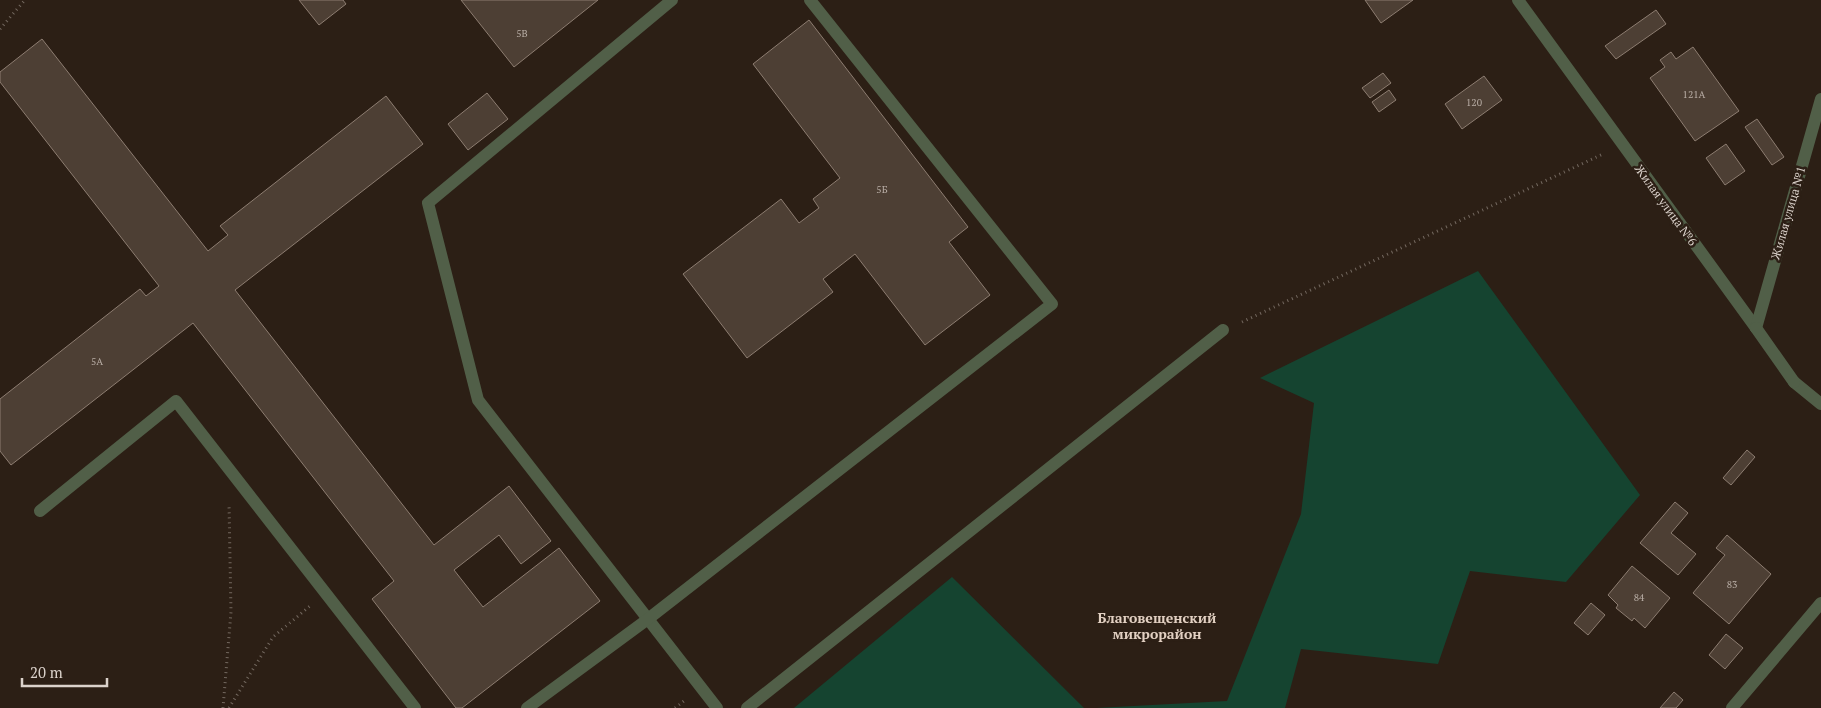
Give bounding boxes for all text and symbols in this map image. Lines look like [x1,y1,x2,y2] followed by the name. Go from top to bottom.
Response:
[516,27,528,40] house number: 5В
[1683,88,1706,101] house number: 121А
[1466,96,1482,109] house number: 120
[1632,162,1701,249] street label: Жилая улица №6
[1767,165,1809,261] street label: Жилая улица №1
[876,183,888,196] house number: 5Б
[91,355,103,368] house number: 5А
[1727,578,1737,591] house number: 83
[1634,591,1645,604] house number: 84
[1098,608,1216,643] district label: Благовещенский микрорайон
[22,656,108,688] scale bar
[30,662,63,682] text: 20 m

